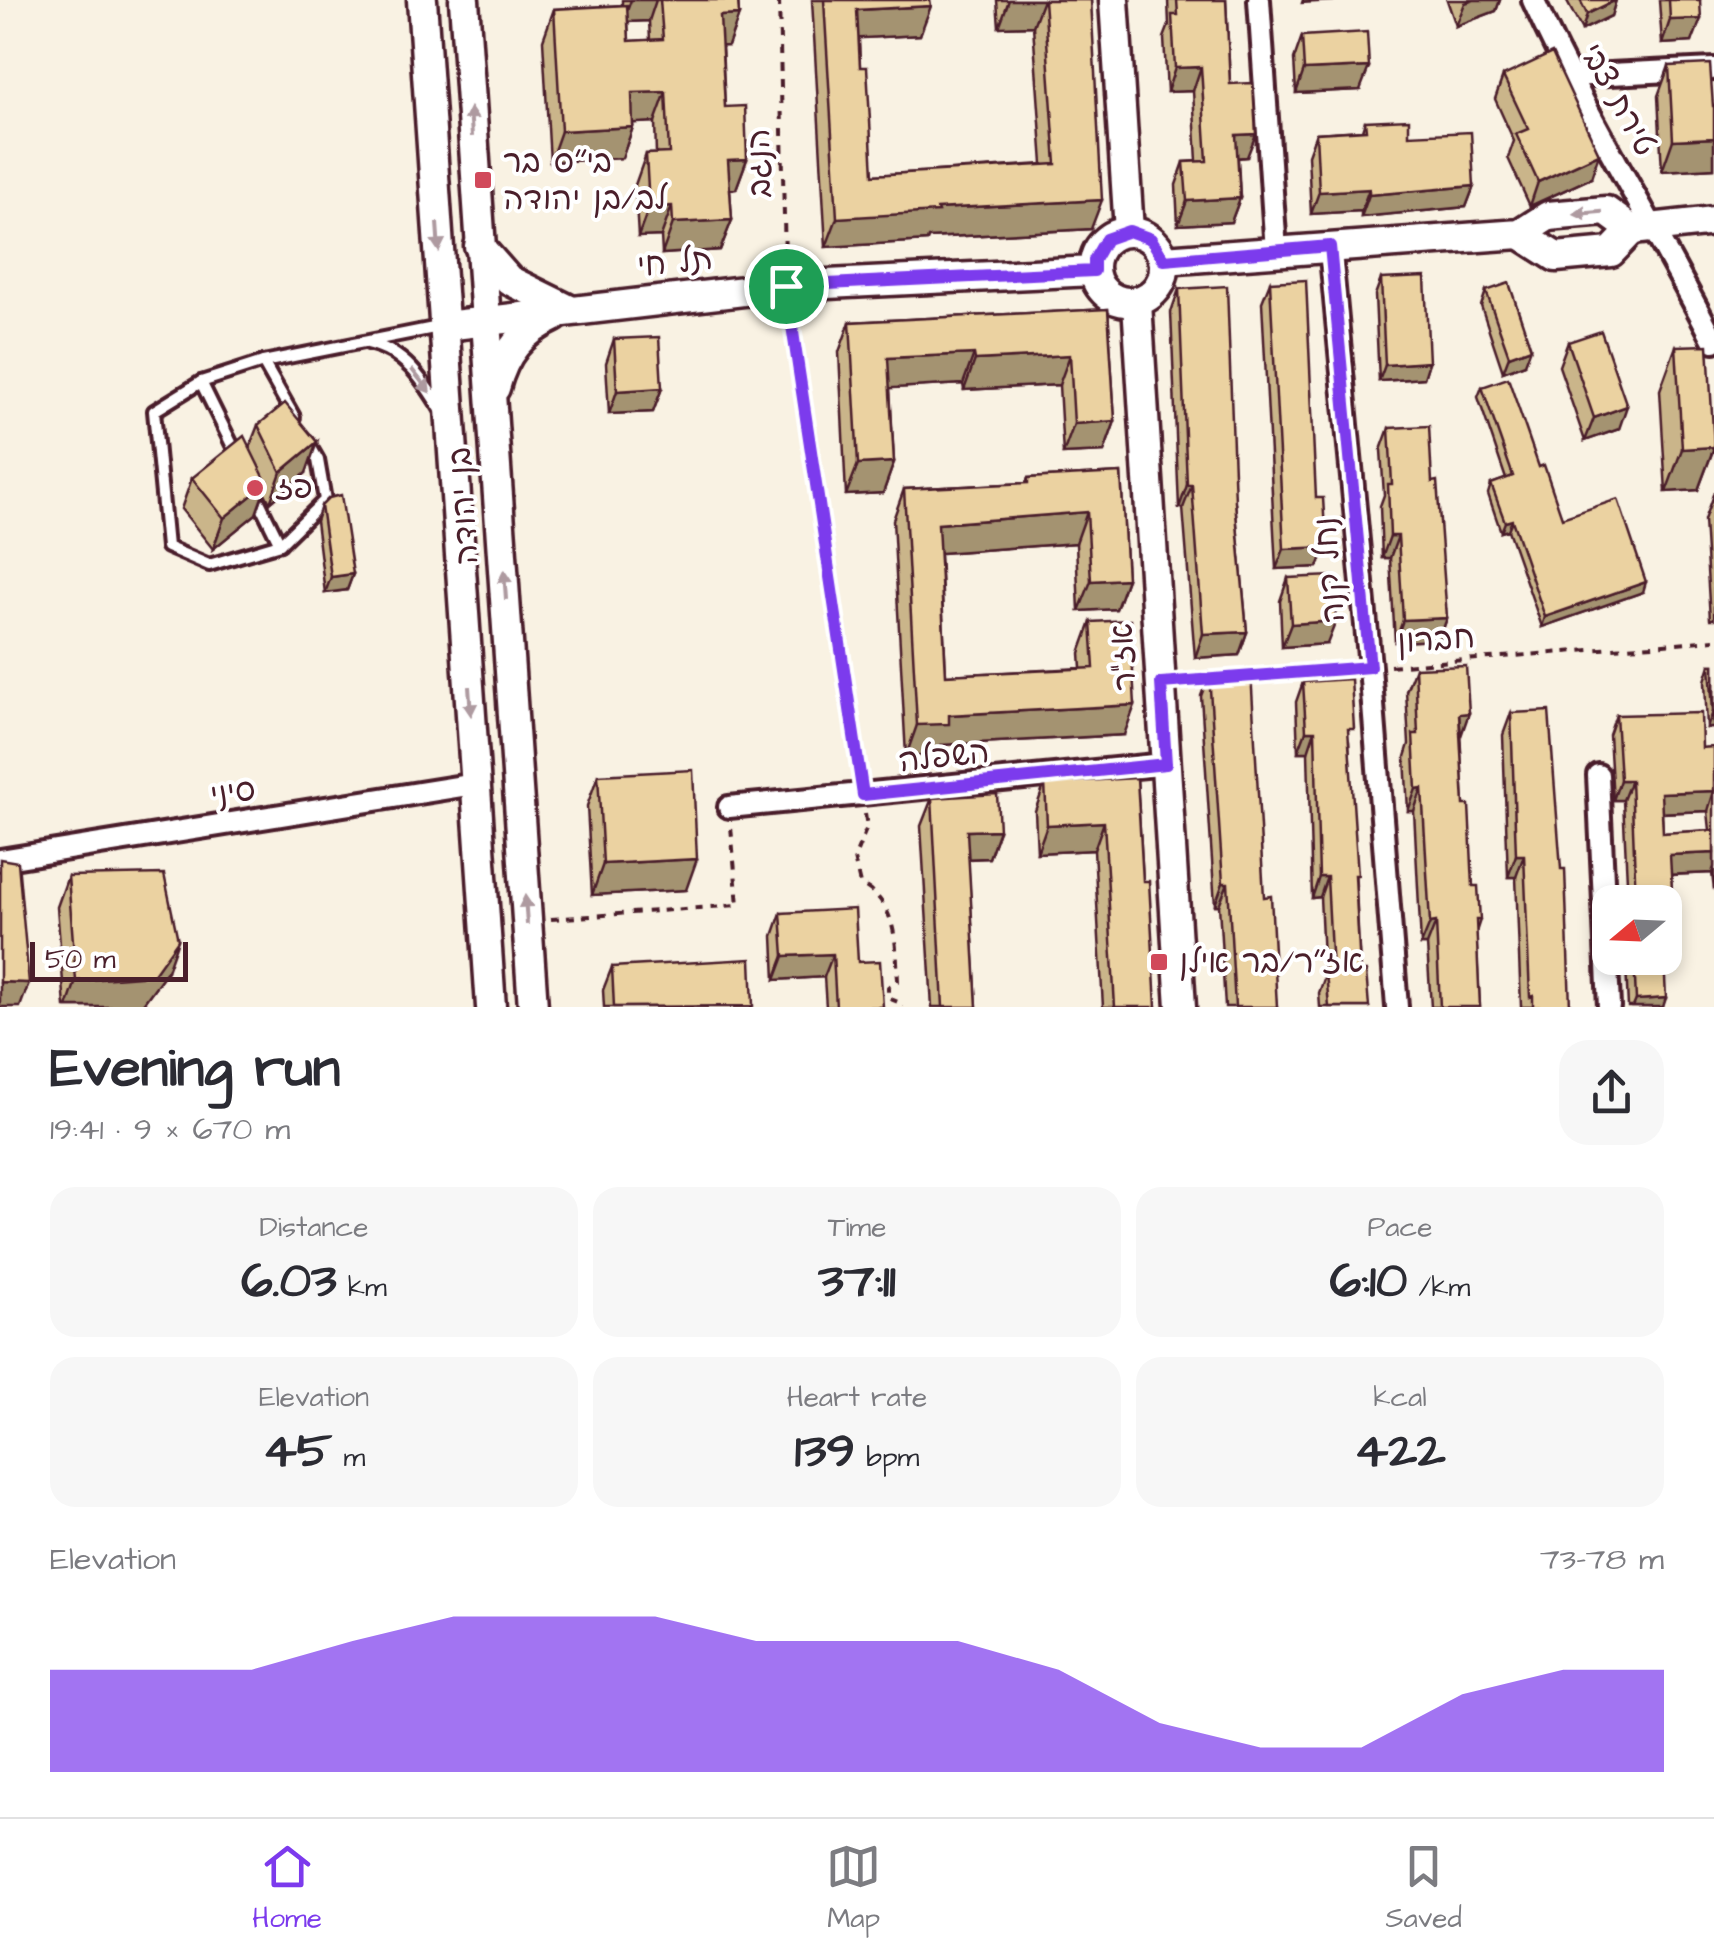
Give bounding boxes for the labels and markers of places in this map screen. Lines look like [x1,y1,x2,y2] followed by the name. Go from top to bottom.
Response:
[503,140,668,222] place label: בי״ס בר לב/בן יהודה
[472,169,494,191] marker: בי״ס בר לב/בן יהודה
[744,244,829,329] pin
[275,466,313,511] place label: פז
[244,477,266,499] marker: פז
[1179,940,1363,985] place label: אז״ר/בר אילן
[1148,951,1170,973] marker: אז״ר/בר אילן

